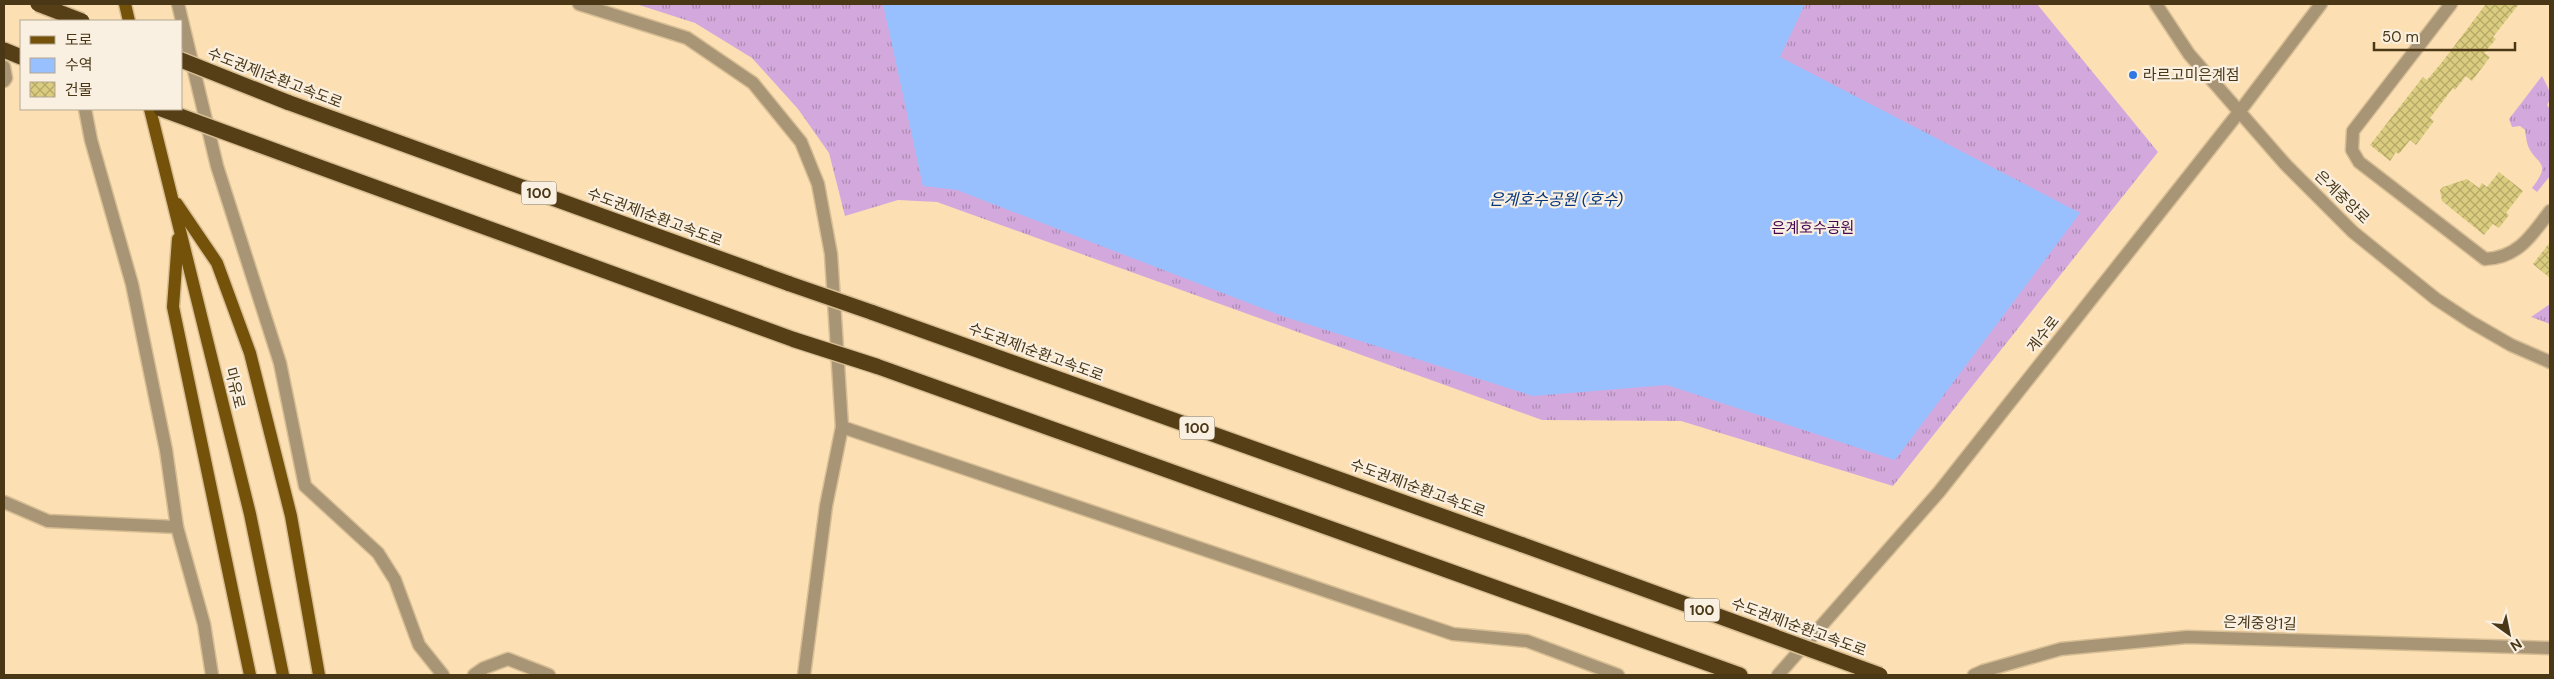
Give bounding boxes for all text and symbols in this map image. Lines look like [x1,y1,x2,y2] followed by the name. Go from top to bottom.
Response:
[20,20,182,110] legend
[2374,20,2515,52] scale bar
[2382,27,2419,47] text: 50 m
[65,30,93,50] text: 도로
[205,43,345,113] street label: 수도권제1순환고속도로
[65,55,93,75] text: 수역
[2143,65,2240,85] place label: 라르고미은계점
[2127,69,2139,81] marker: 라르고미은계점
[65,80,93,100] text: 건물
[2310,166,2374,228] street label: 은계중앙로
[522,182,556,204] road number: 100
[585,183,725,251] street label: 수도권제1순환고속도로
[1489,189,1623,210] water label: 은계호수공원 (호수)
[1772,218,1854,238] park label: 은계호수공원
[2022,312,2064,356] street label: 계수로
[966,318,1106,386] street label: 수도권제1순환고속도로
[220,365,250,411] street label: 마유로
[1180,416,1214,439] road number: 100
[1348,454,1488,522] street label: 수도권제1순환고속도로
[1729,593,1869,661] street label: 수도권제1순환고속도로
[1684,598,1720,622] road number: 100
[2484,609,2534,659] north arrow
[2223,612,2297,634] street label: 은계중앙1길
[2507,635,2525,655] text: N

